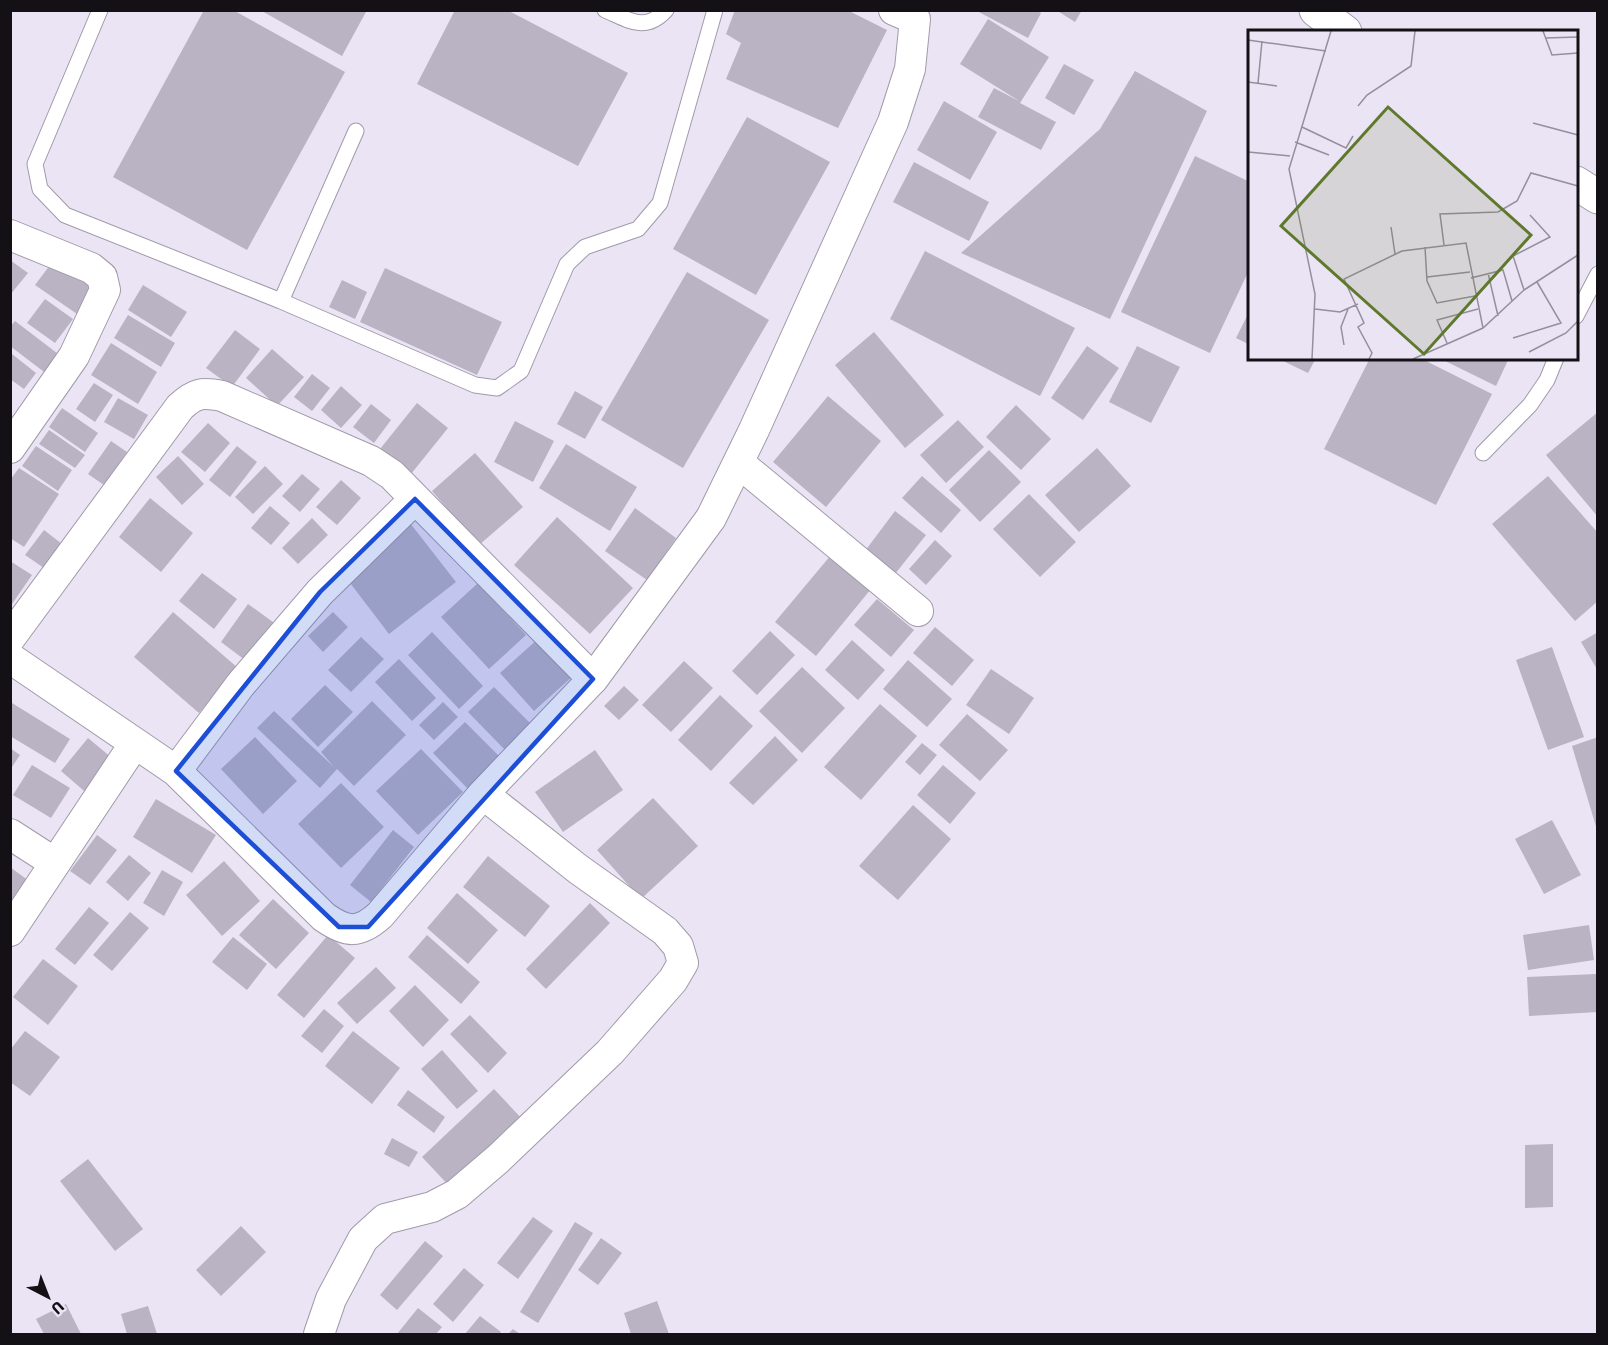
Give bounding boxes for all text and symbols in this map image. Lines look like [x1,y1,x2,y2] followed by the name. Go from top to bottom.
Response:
[1248,30,1578,360] inset map
[18,1267,78,1327] north arrow
[47,1296,68,1318] text: U

